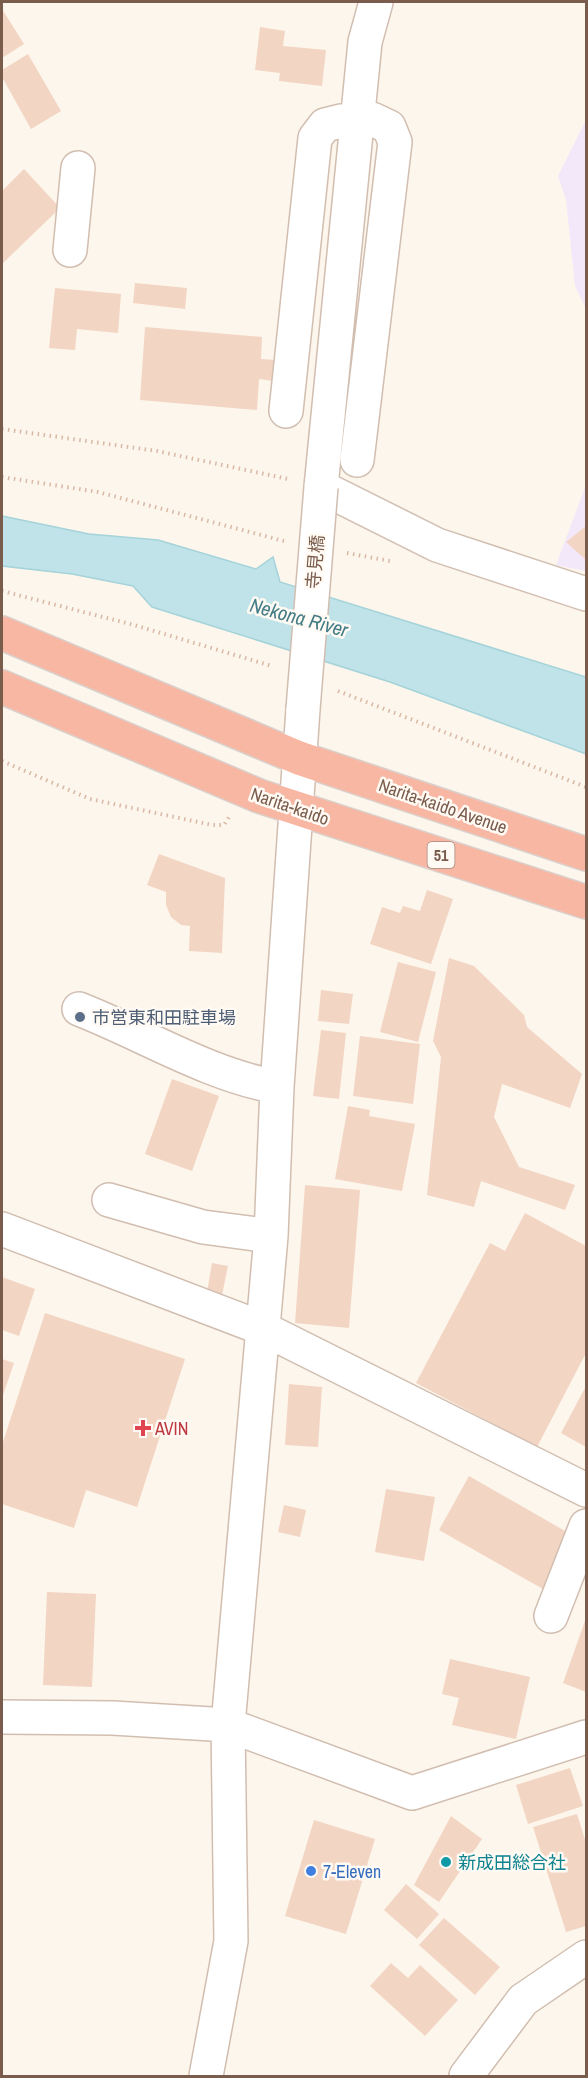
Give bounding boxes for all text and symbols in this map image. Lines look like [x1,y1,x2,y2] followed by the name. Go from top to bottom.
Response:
[300,534,330,590] street label: 寺見橋
[247,591,351,643] water label: Nekona River
[375,772,511,840] street label: Narita-kaido Avenue
[248,781,332,831] street label: Narita-kaido
[428,842,454,868] road number: 51
[92,1005,236,1030] place label: 市営東和田駐車場
[73,1010,87,1024] marker: 市営東和田駐車場
[154,1416,188,1441] place label: AVIN
[136,1421,150,1435] marker: AVIN
[458,1850,566,1875] place label: 新成田総合社
[439,1855,453,1869] marker: 新成田総合社
[323,1859,381,1884] place label: 7-Eleven
[304,1864,318,1878] marker: 7-Eleven

